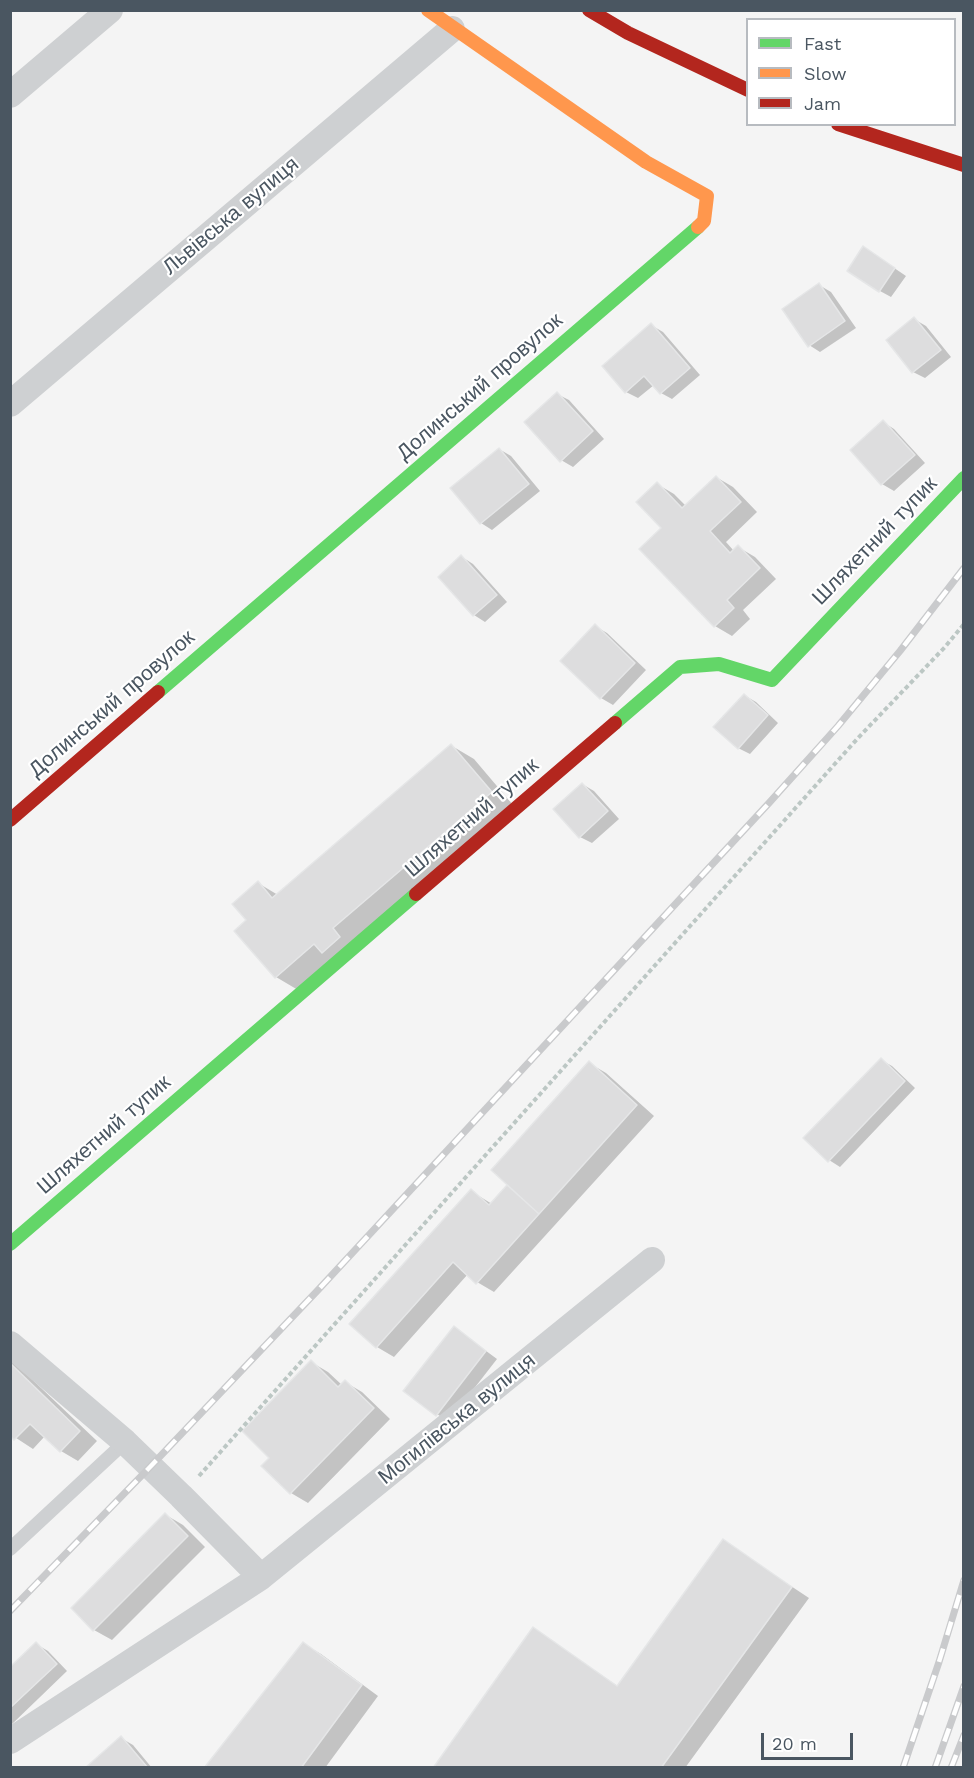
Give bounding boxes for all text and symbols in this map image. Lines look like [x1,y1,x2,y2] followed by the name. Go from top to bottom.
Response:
[746,18,956,126] legend
[804,33,841,54] text: Fast
[804,63,847,84] text: Slow
[804,93,841,114] text: Jam
[158,152,304,280] street label: Львівська вулиця
[392,308,568,466] street label: Долинський провулок
[807,472,943,610] street label: Шляхетний тупик
[24,625,200,783] street label: Долинський провулок
[400,753,544,883] street label: Шляхетний тупик
[32,1070,176,1200] street label: Шляхетний тупик
[373,1348,541,1490] street label: Могилівська вулиця
[764,1721,856,1759] scale bar
[772,1733,817,1754] text: 20 m

